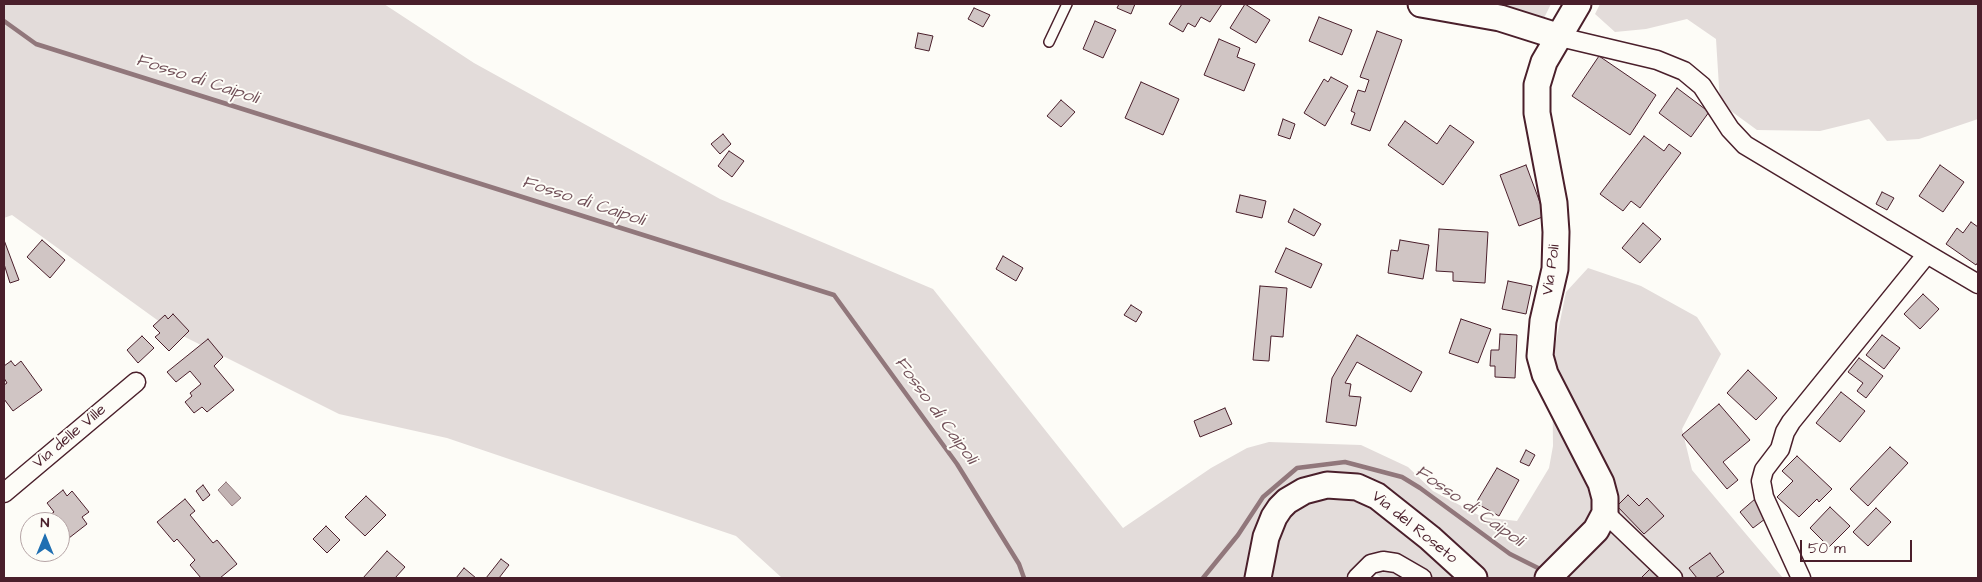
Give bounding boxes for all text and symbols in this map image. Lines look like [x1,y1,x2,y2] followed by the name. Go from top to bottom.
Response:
[133,50,261,110] water label: Fosso di Caipoli
[519,172,647,232] water label: Fosso di Caipoli
[1539,243,1565,297] street label: Via Poli
[889,353,981,469] water label: Fosso di Caipoli
[29,401,111,473] street label: Via delle Ville
[1411,462,1527,552] water label: Fosso di Caipoli
[1367,487,1461,569] street label: Via del Roseto
[20,512,70,562] north arrow
[41,513,49,533] text: N
[1802,530,1914,562] scale bar
[1808,538,1846,559] text: 50 m

